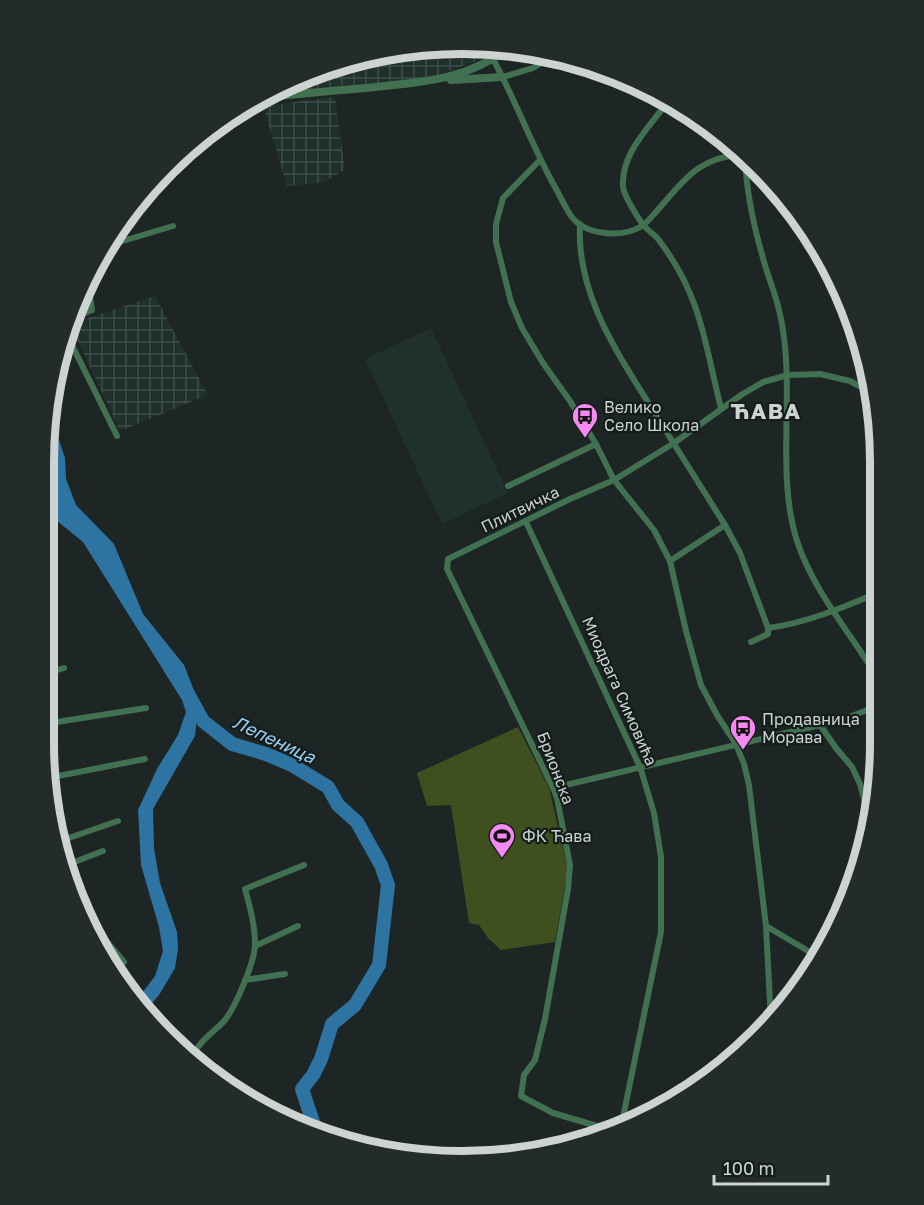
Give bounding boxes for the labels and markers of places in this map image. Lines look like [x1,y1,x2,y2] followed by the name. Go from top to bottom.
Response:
[604,397,699,435] place label: Велико Село Школа
[570,401,600,439] bus stop icon: Велико Село Школа
[762,709,860,747] place label: Продавница Морава
[728,713,758,751] bus stop icon: Продавница Морава
[487,821,517,859] sports icon: ФК Ћава
[522,826,591,846] place label: ФК Ћава

